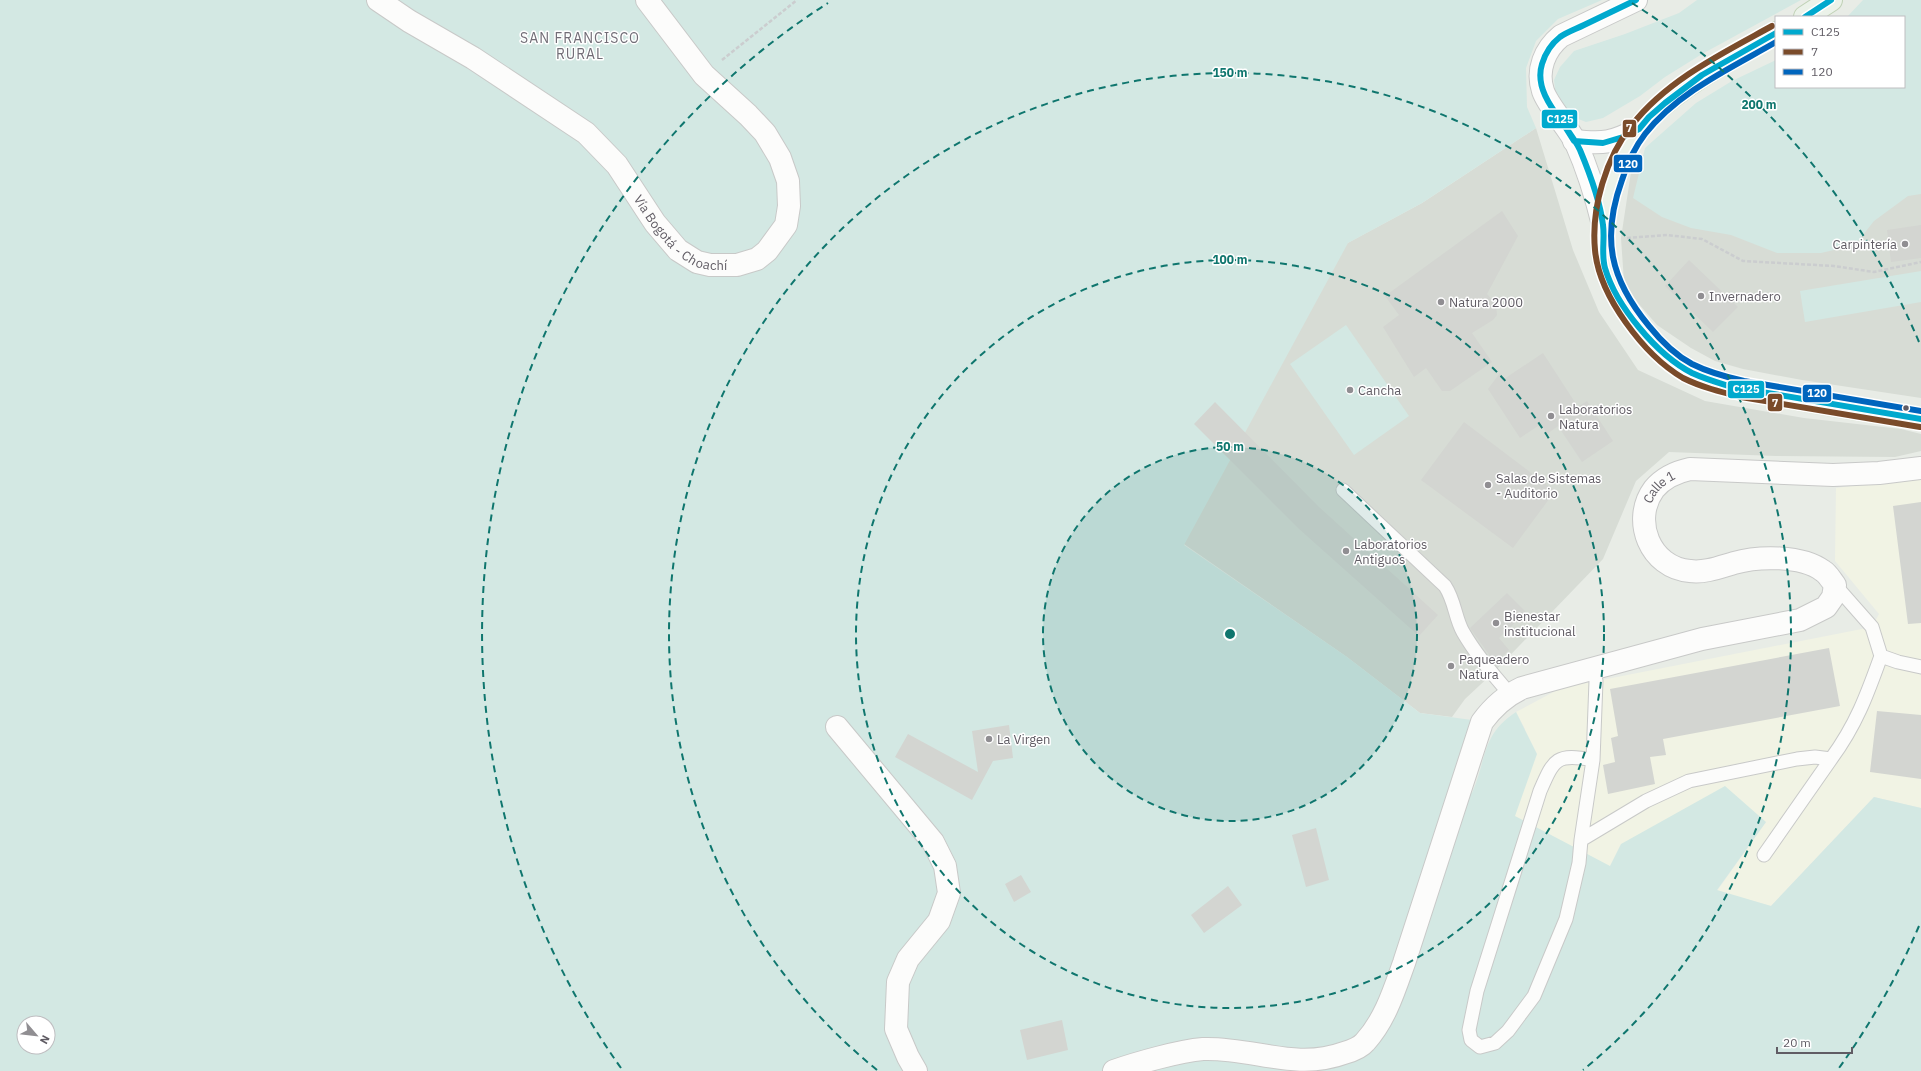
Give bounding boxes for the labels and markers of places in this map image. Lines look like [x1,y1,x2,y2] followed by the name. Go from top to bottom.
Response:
[1832,236,1897,253] place label: Carpintería
[1900,239,1910,249] marker: Carpintería
[1709,288,1781,305] place label: Invernadero
[1696,291,1706,301] marker: Invernadero
[1449,294,1523,311] place label: Natura 2000
[1436,297,1446,307] marker: Natura 2000
[1358,382,1401,399] place label: Cancha
[1345,385,1355,395] marker: Cancha
[1559,401,1632,433] place label: Laboratorios Natura
[1901,403,1911,413] unlabelled marker
[1546,411,1556,421] marker: Laboratorios Natura
[1496,470,1601,502] place label: Salas de Sistemas - Auditorio
[1483,480,1493,490] marker: Salas de Sistemas - Auditorio
[1354,536,1427,568] place label: Laboratorios Antiguos
[1341,546,1351,556] marker: Laboratorios Antiguos
[1504,608,1576,640] place label: Bienestar institucional
[1491,618,1501,628] marker: Bienestar institucional
[1223,627,1237,641] centre of rings
[1459,651,1529,683] place label: Paqueadero Natura
[1446,661,1456,671] marker: Paqueadero Natura
[997,731,1050,748] place label: La Virgen
[984,734,994,744] marker: La Virgen

